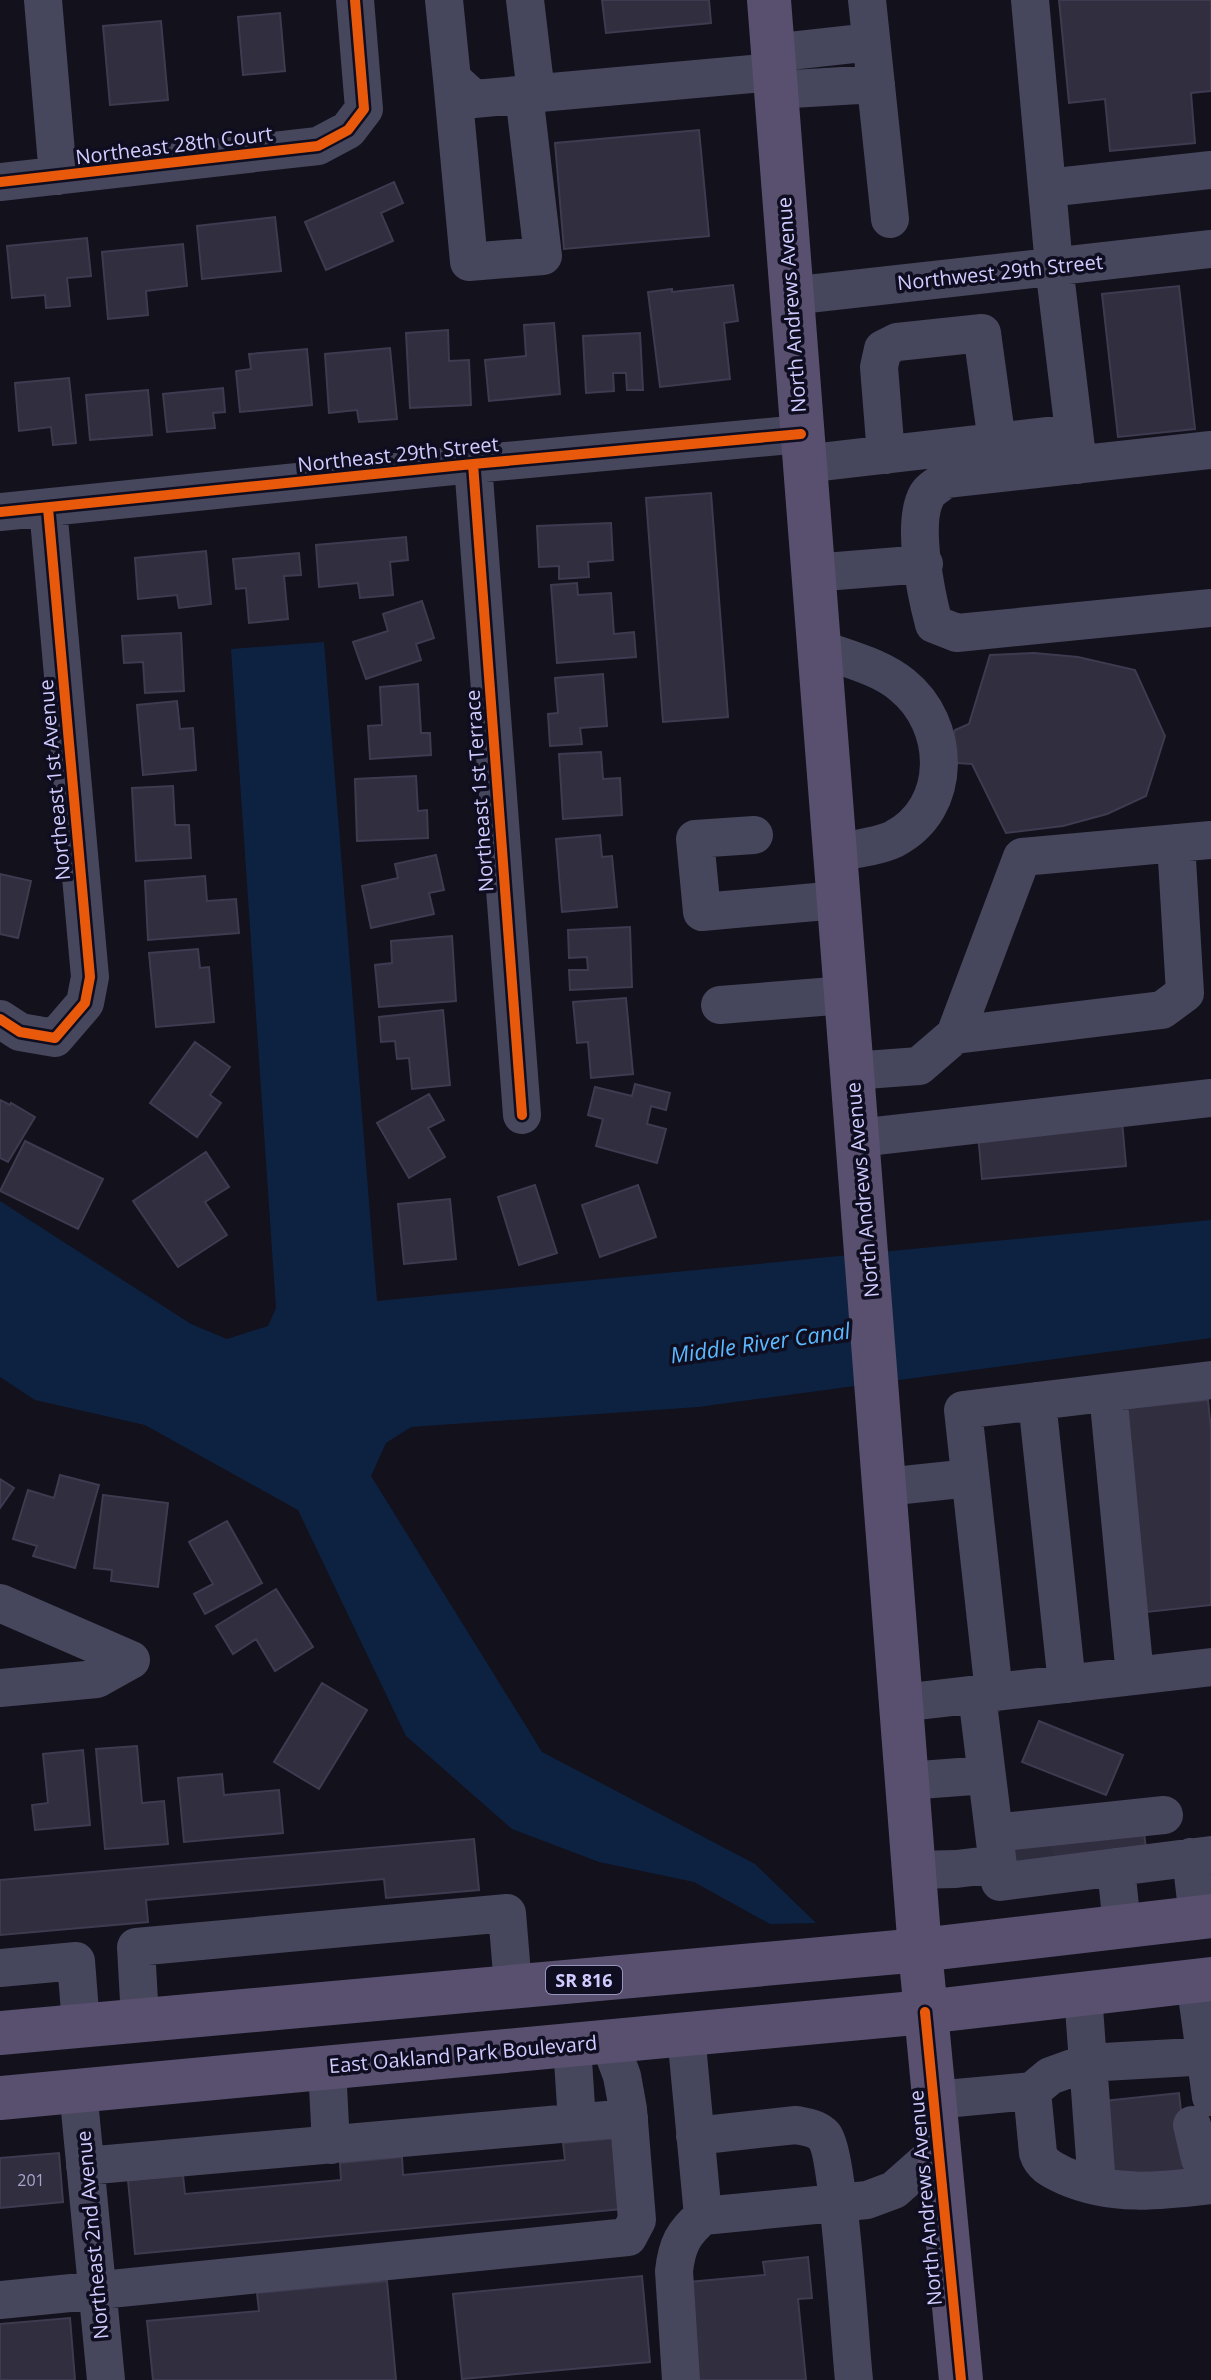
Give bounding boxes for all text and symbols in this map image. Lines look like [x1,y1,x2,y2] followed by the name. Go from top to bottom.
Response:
[74,120,274,170] street label: Northeast 28th Court
[770,196,812,414] street label: North Andrews Avenue
[896,248,1104,296] street label: Northwest 29th Street
[296,430,500,478] street label: Northeast 29th Street
[32,678,76,882] street label: Northeast 1st Avenue
[458,689,500,893] street label: Northeast 1st Terrace
[839,1081,885,1299] street label: North Andrews Avenue
[668,1314,852,1369] water label: Middle River Canal
[546,1966,622,1994] road number: SR 816
[328,2029,598,2079] street label: East Oakland Park Boulevard
[902,2089,948,2307] street label: North Andrews Avenue
[69,2129,115,2341] street label: Northeast 2nd Avenue
[17,2169,45,2191] house number: 201

